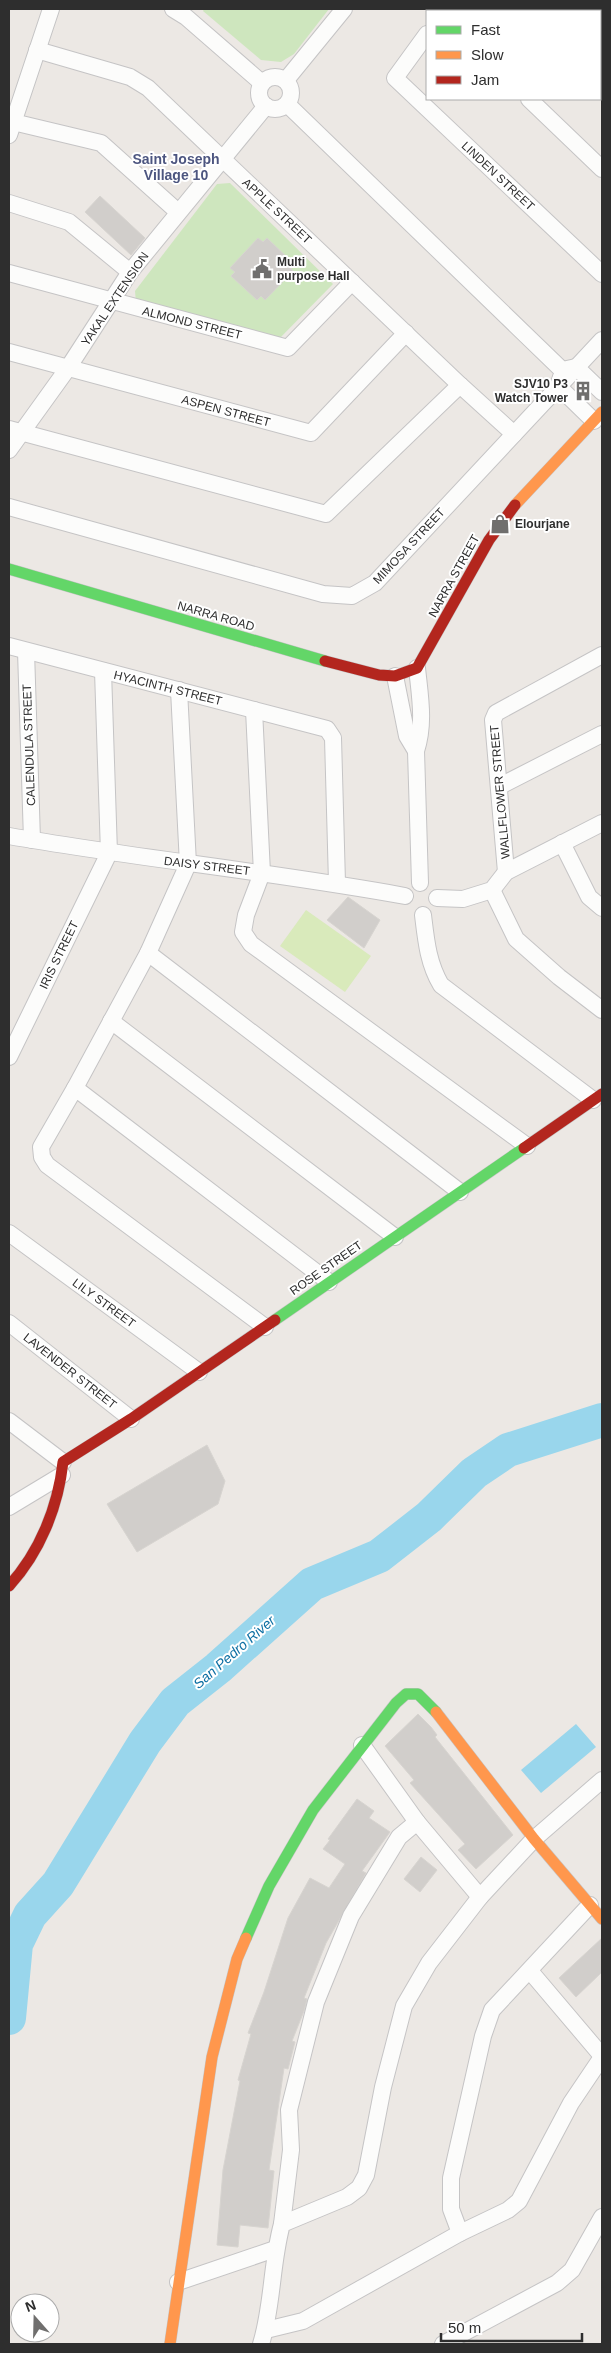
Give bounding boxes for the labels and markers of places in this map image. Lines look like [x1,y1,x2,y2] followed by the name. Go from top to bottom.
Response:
[277,255,350,283] place label: Multi purpose Hall
[251,258,273,280] public building icon: Multi purpose Hall
[495,377,568,405] place label: SJV10 P3 Watch Tower
[572,380,594,402] building icon: SJV10 P3 Watch Tower
[489,513,511,535] shop icon: Elourjane
[515,517,570,531] place label: Elourjane

